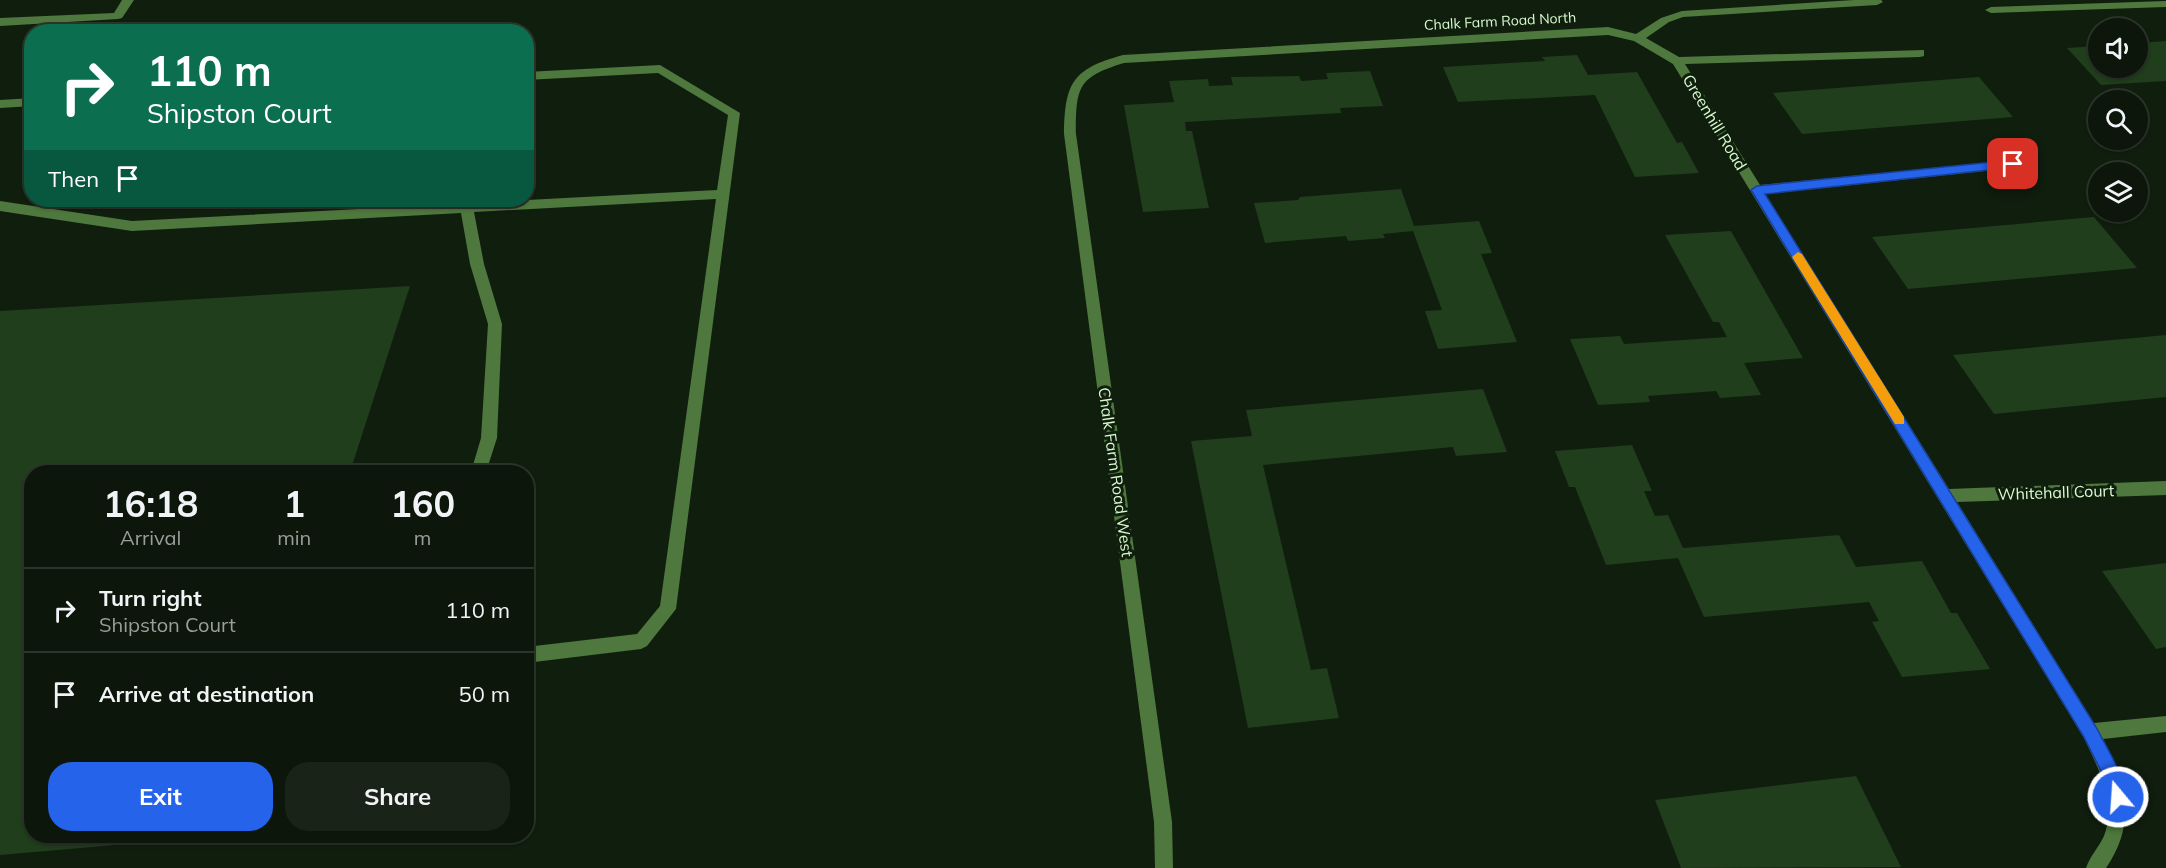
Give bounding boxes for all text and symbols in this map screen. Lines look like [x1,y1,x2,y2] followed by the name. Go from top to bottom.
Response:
[1423,8,1577,34] street label: Chalk Farm Road North
[2088,18,2148,222] map controls
[2088,18,2148,78] button: sound
[147,44,272,97] text: 110 m
[48,48,126,126] icon: right
[1679,70,1751,174] street label: Greenhill Road
[2088,90,2148,150] button: search
[147,96,332,130] text: Shipston Court
[1987,138,2038,189] pin
[1996,147,2029,180] icon: arrive
[111,162,144,195] icon: arrive
[2088,162,2148,222] button: layers
[48,165,99,193] text: Then
[1094,386,1138,558] street label: Chalk Farm Road West
[1997,480,2115,504] street label: Whitehall Court
[103,481,198,526] text: 16:18
[283,481,305,526] text: 1
[390,481,455,526] text: 160
[120,525,181,550] text: Arrival
[277,525,311,550] text: min
[414,525,431,550] text: m
[99,584,202,612] text: Turn right
[48,594,81,627] icon: right
[445,596,510,624] text: 110 m
[99,612,236,637] text: Shipston Court
[48,678,81,711] icon: arrive
[99,680,314,708] text: Arrive at destination
[459,680,510,708] text: 50 m
[48,762,273,831] button: Exit
[285,762,510,831] button: Share
[2086,765,2150,829] position arrow

